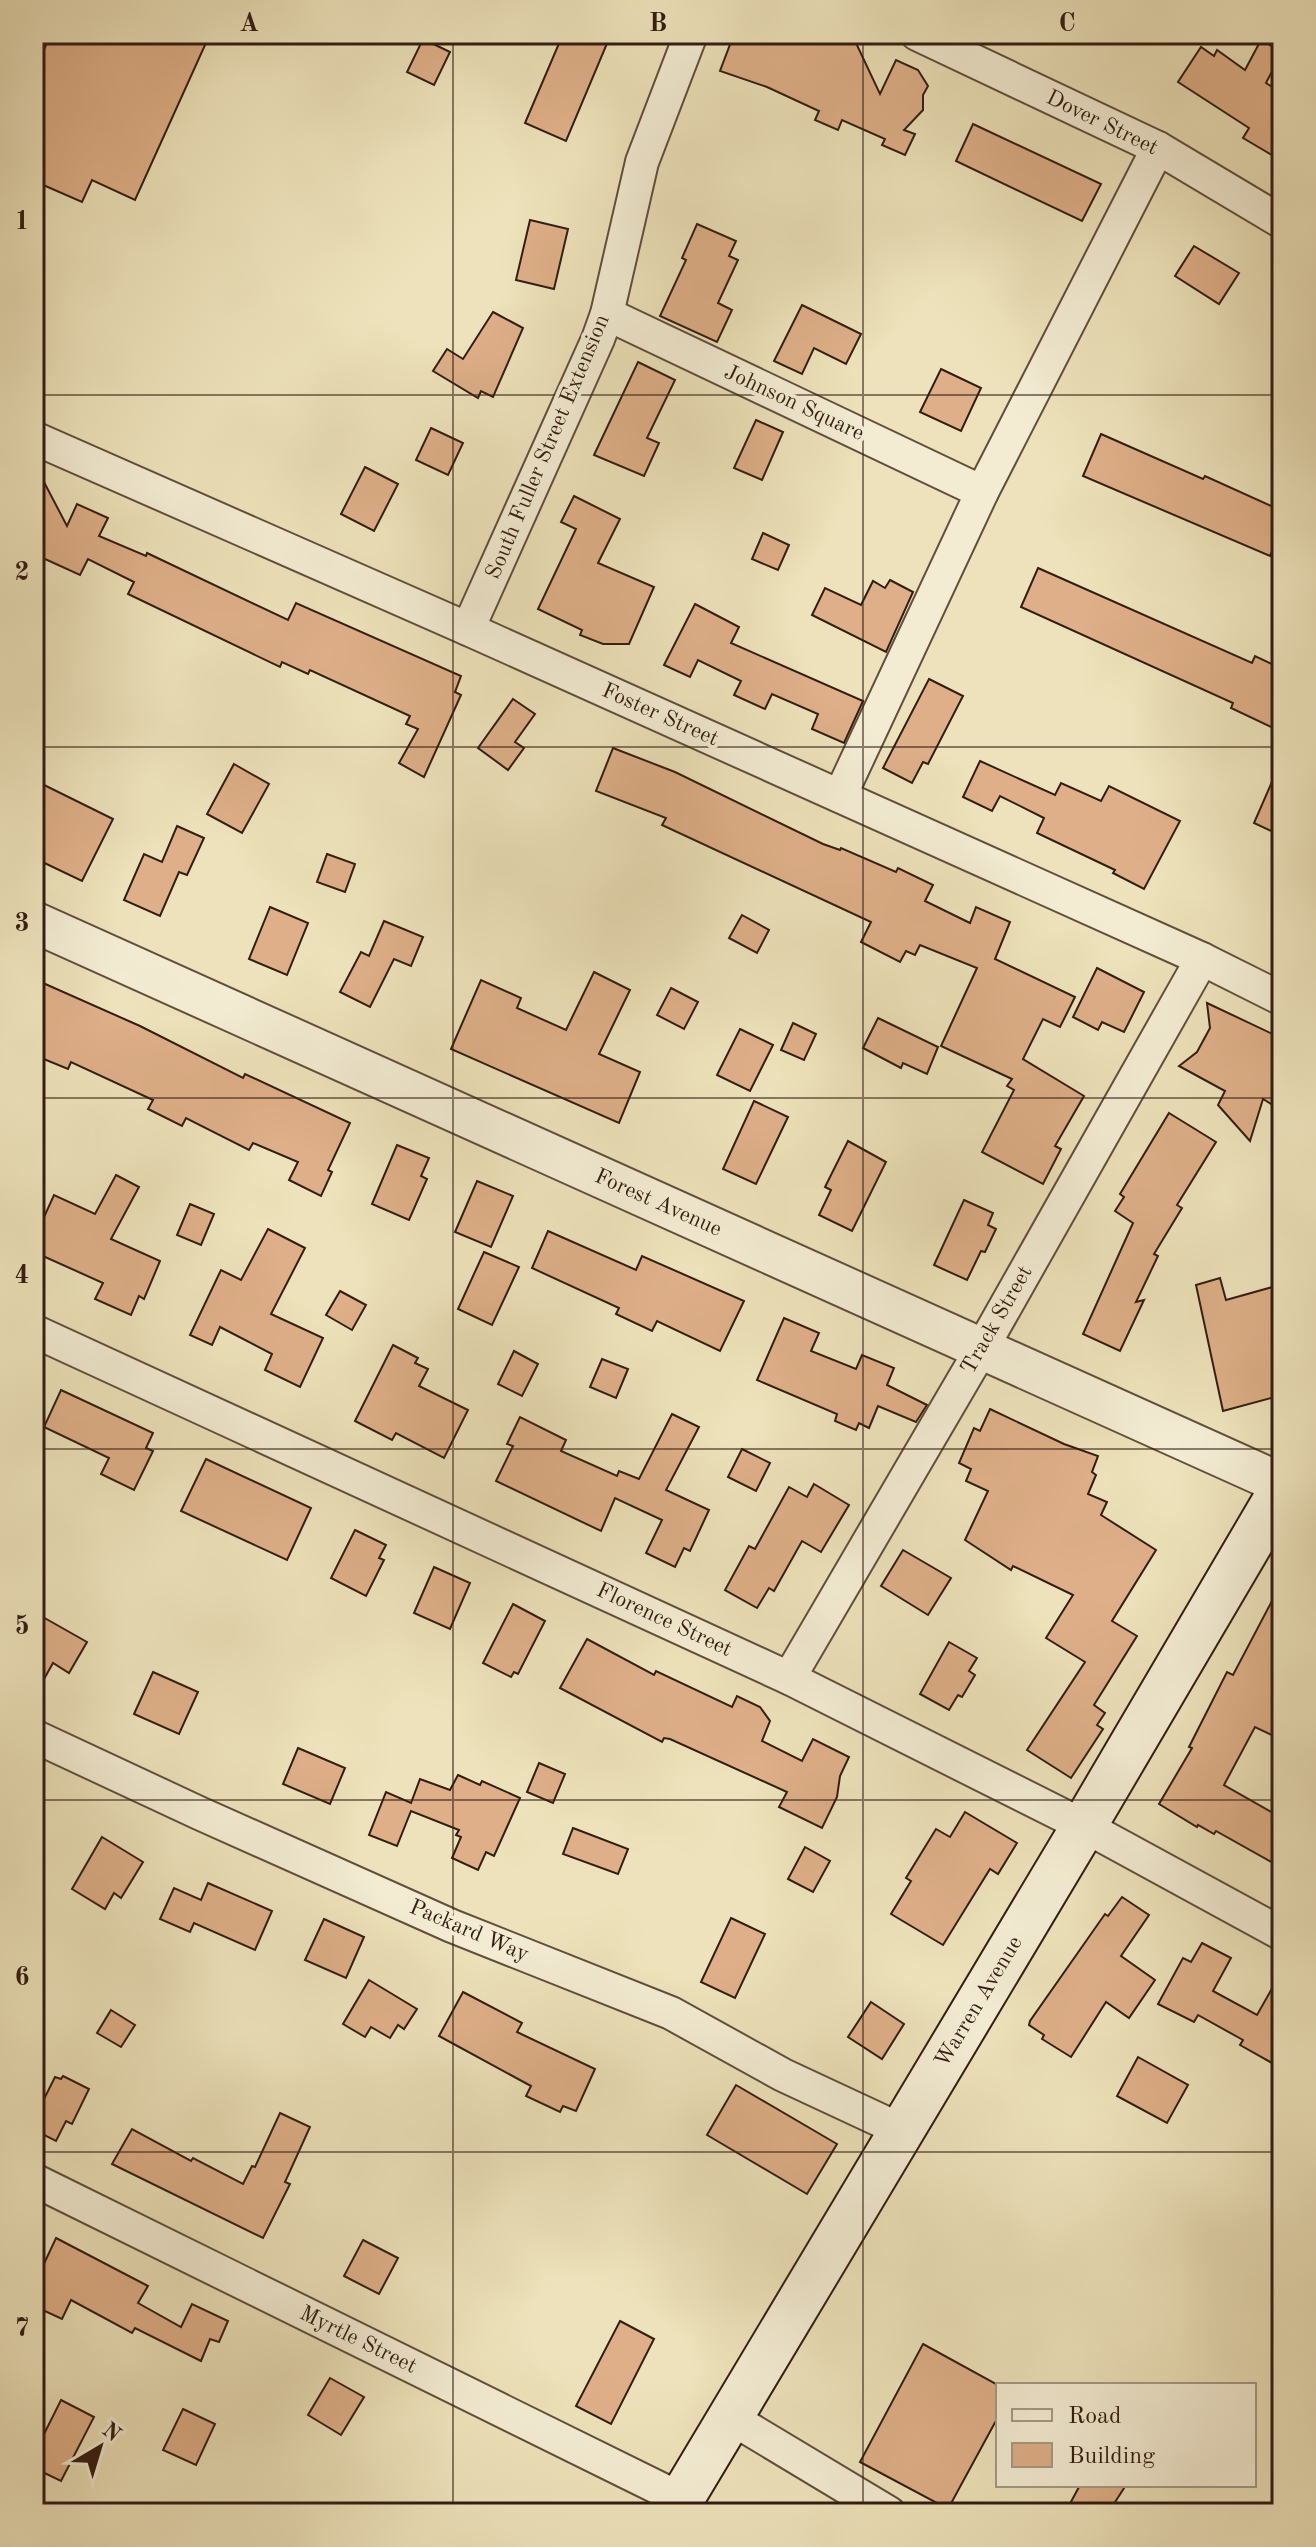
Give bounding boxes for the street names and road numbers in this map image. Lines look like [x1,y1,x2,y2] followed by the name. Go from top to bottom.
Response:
[1043,87,1161,159] street label: Dover Street
[482,311,614,582] street label: South Fuller Street Extension
[721,361,867,445] street label: Johnson Square
[598,680,722,750] street label: Foster Street
[591,1165,725,1241] street label: Forest Avenue
[957,1262,1037,1378] street label: Track Street
[593,1579,735,1661] street label: Florence Street
[406,1896,532,1966] street label: Packard Way
[931,1933,1027,2071] street label: Warren Avenue
[296,2302,420,2378] street label: Myrtle Street

